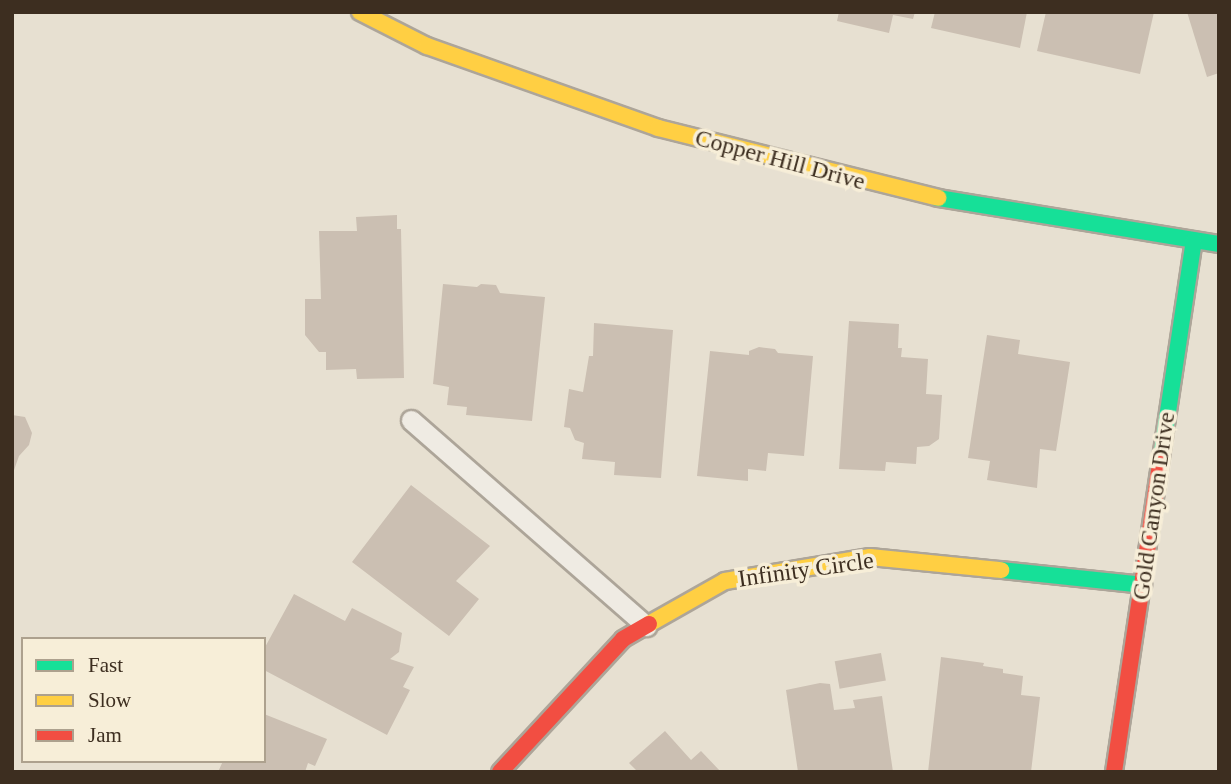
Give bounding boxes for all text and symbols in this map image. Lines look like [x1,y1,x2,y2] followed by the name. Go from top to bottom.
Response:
[692,123,868,197] street label: Copper Hill Drive
[1127,410,1181,602] street label: Gold Canyon Drive
[736,546,876,594] street label: Infinity Circle
[21,637,266,763] legend
[88,653,123,677] text: Fast
[88,688,131,712] text: Slow
[88,723,122,747] text: Jam

